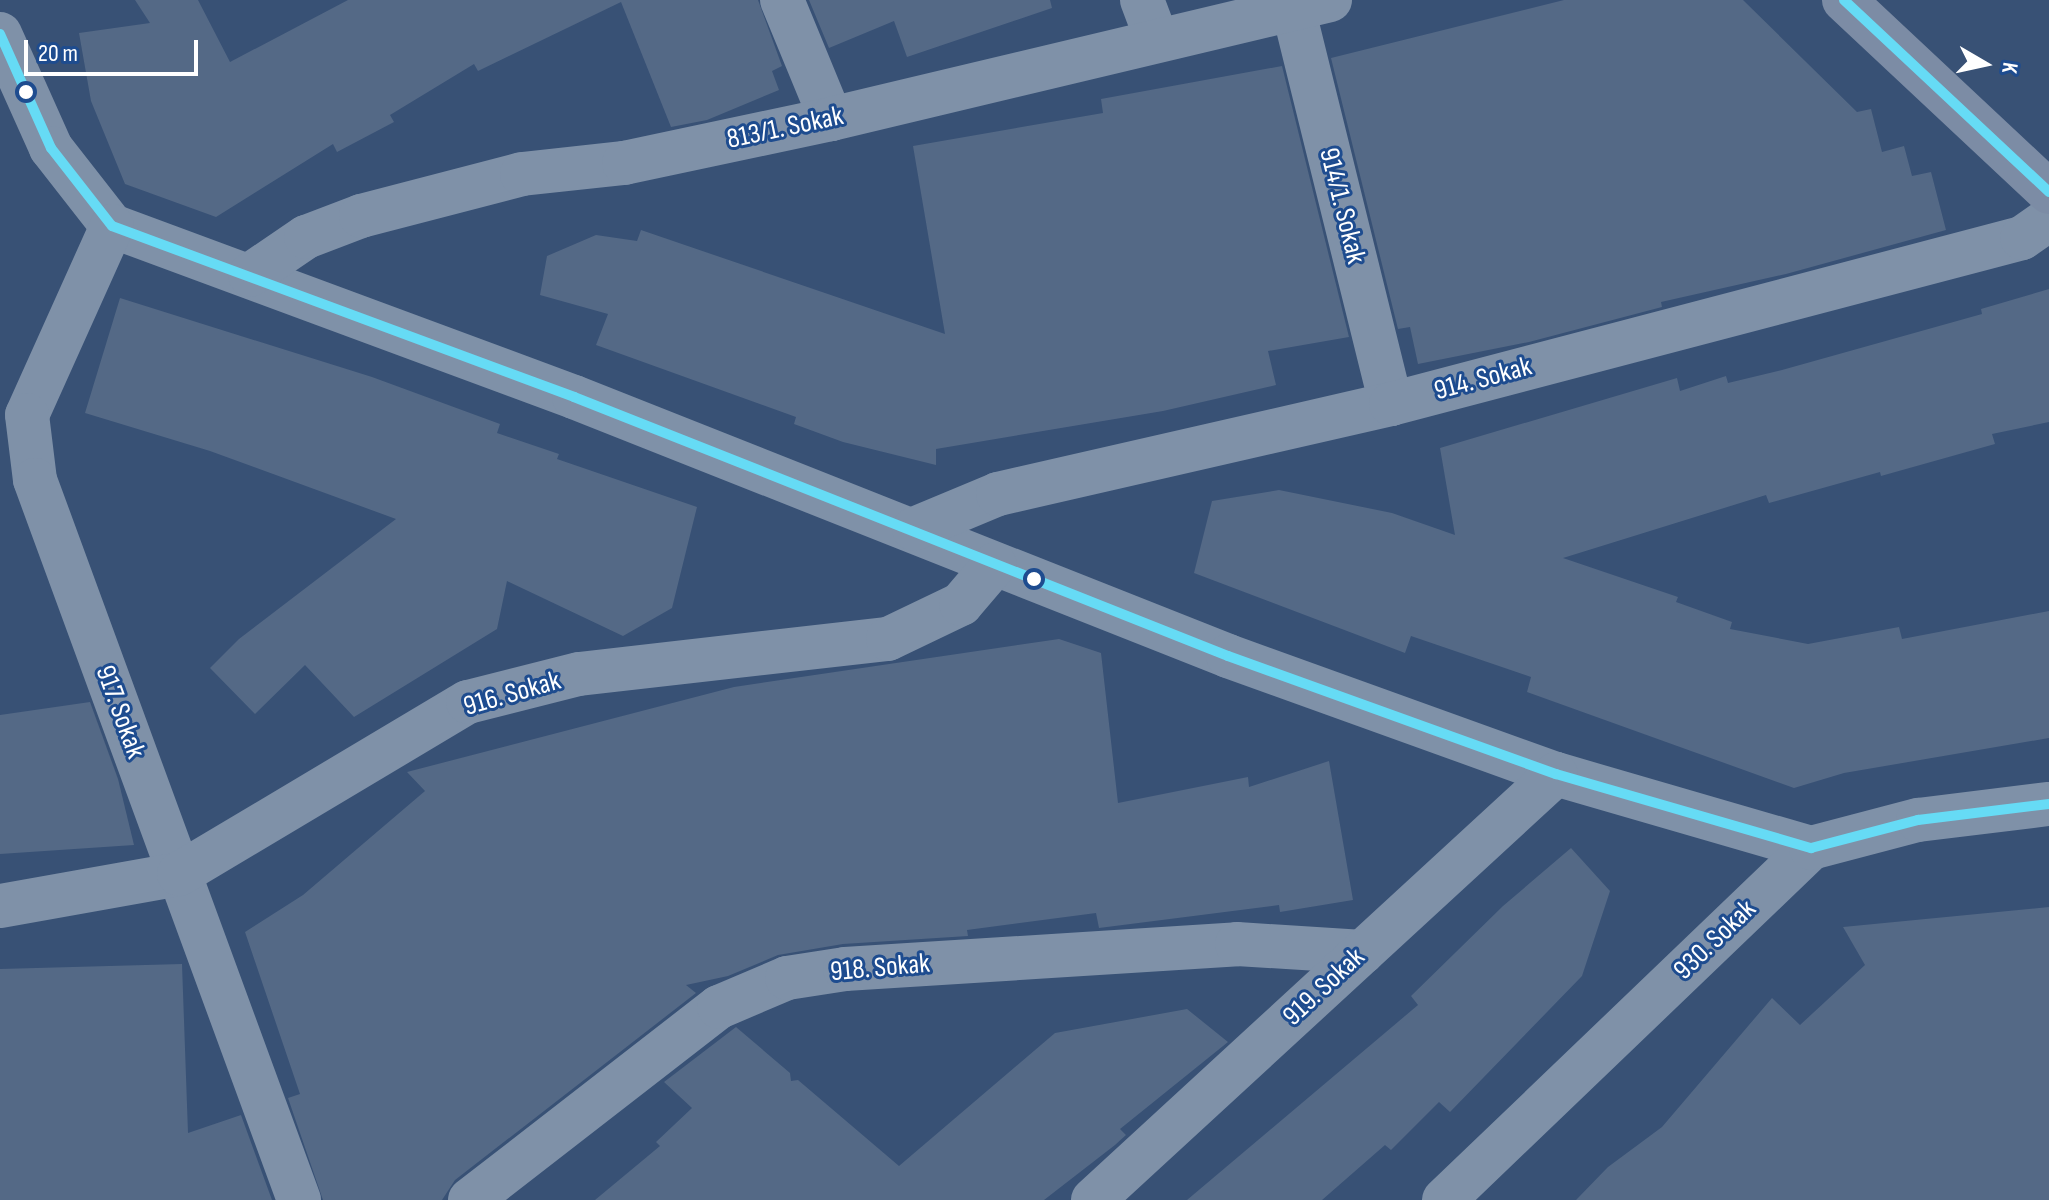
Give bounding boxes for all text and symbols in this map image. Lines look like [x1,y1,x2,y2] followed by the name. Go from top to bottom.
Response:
[28,24,202,74] scale bar
[1945,24,2025,104] north arrow
[38,39,78,68] text: 20 m
[1995,60,2023,75] text: K
[18,84,34,100] unlabelled marker
[724,99,846,157] street label: 813/1. Sokak
[1311,145,1373,267] street label: 914/1. Sokak
[1431,350,1535,408] street label: 914. Sokak
[1026,571,1042,587] unlabelled marker
[88,661,152,763] street label: 917. Sokak
[460,664,564,724] street label: 916. Sokak
[1667,893,1763,987] street label: 930. Sokak
[1276,941,1372,1033] street label: 919. Sokak
[829,947,931,989] street label: 918. Sokak

